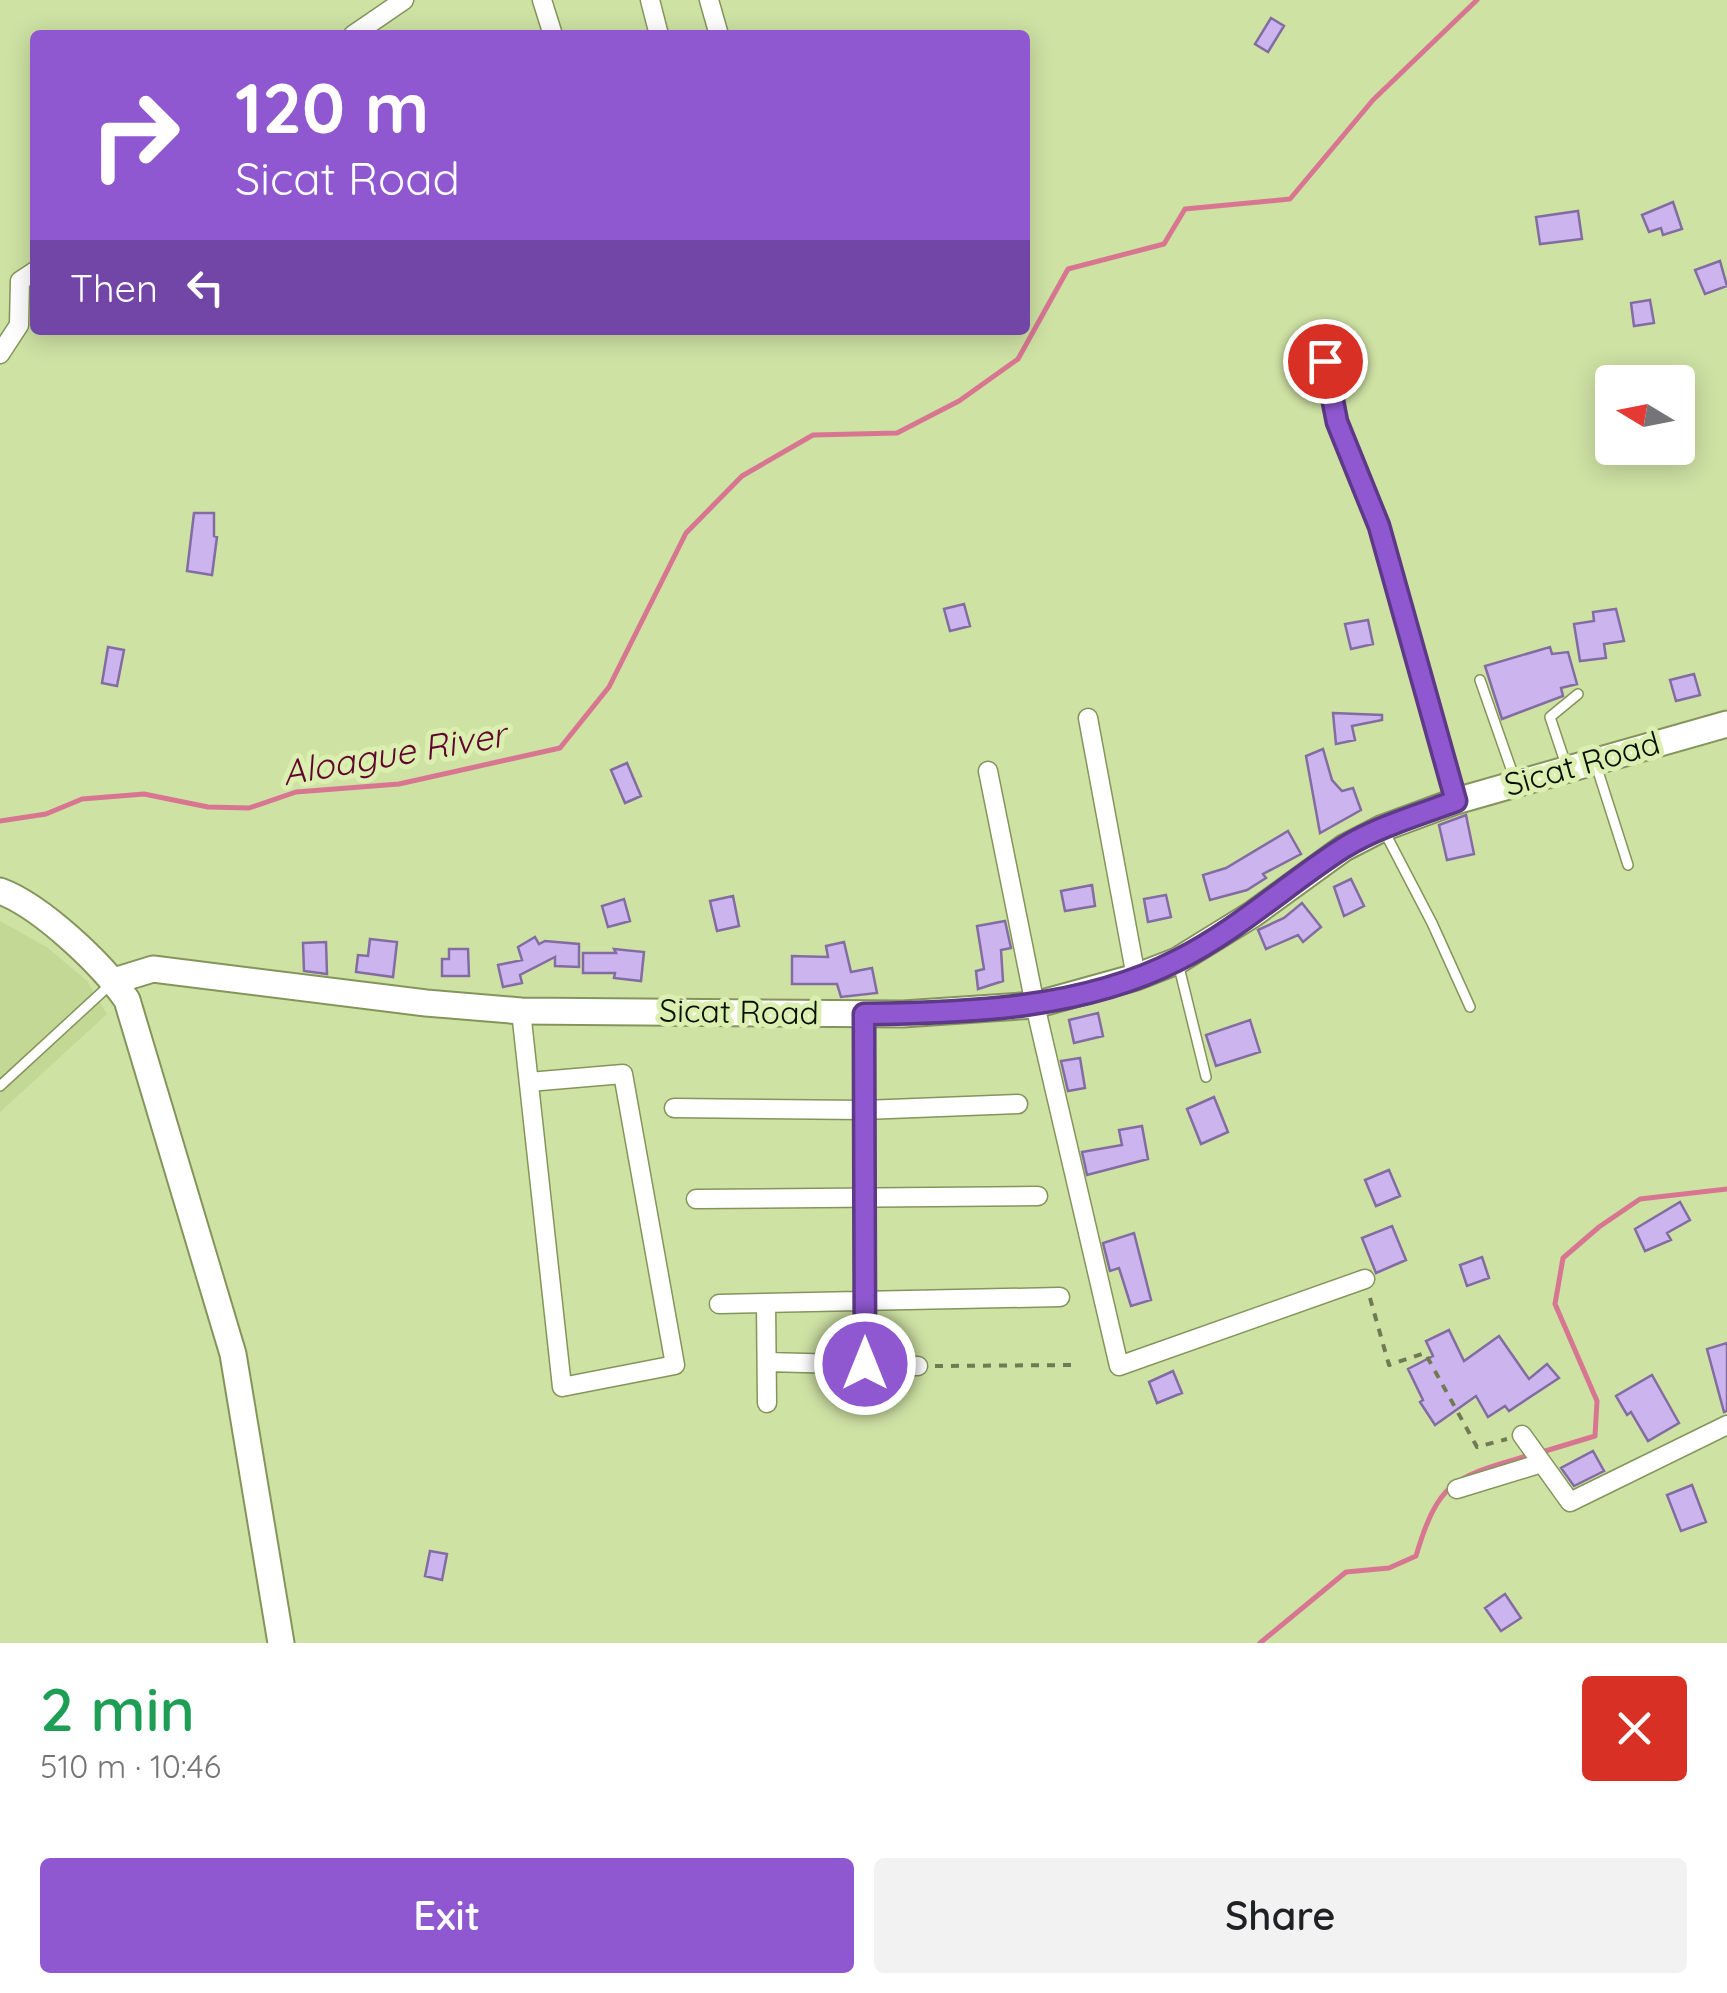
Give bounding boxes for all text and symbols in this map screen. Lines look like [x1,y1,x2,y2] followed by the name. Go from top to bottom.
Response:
[235,63,429,151] text: 120 m
[70,70,200,200] icon: right
[235,150,460,206] text: Sicat Road
[178,260,233,315] icon: left
[70,264,158,312] text: Then
[1283,319,1368,404] pin
[1298,334,1353,389] icon: arrive
[1595,365,1695,465] north arrow
[1595,365,1695,465] map controls
[279,711,513,794] water label: Aloague River
[1499,722,1664,804] street label: Sicat Road
[659,990,819,1032] street label: Sicat Road
[813,1312,917,1416] position arrow
[40,1671,195,1746] text: 2 min
[1582,1676,1687,1781] button: close
[40,1746,221,1786] text: 510 m · 10:46
[40,1858,854,1973] button: Exit
[874,1858,1687,1973] button: Share

